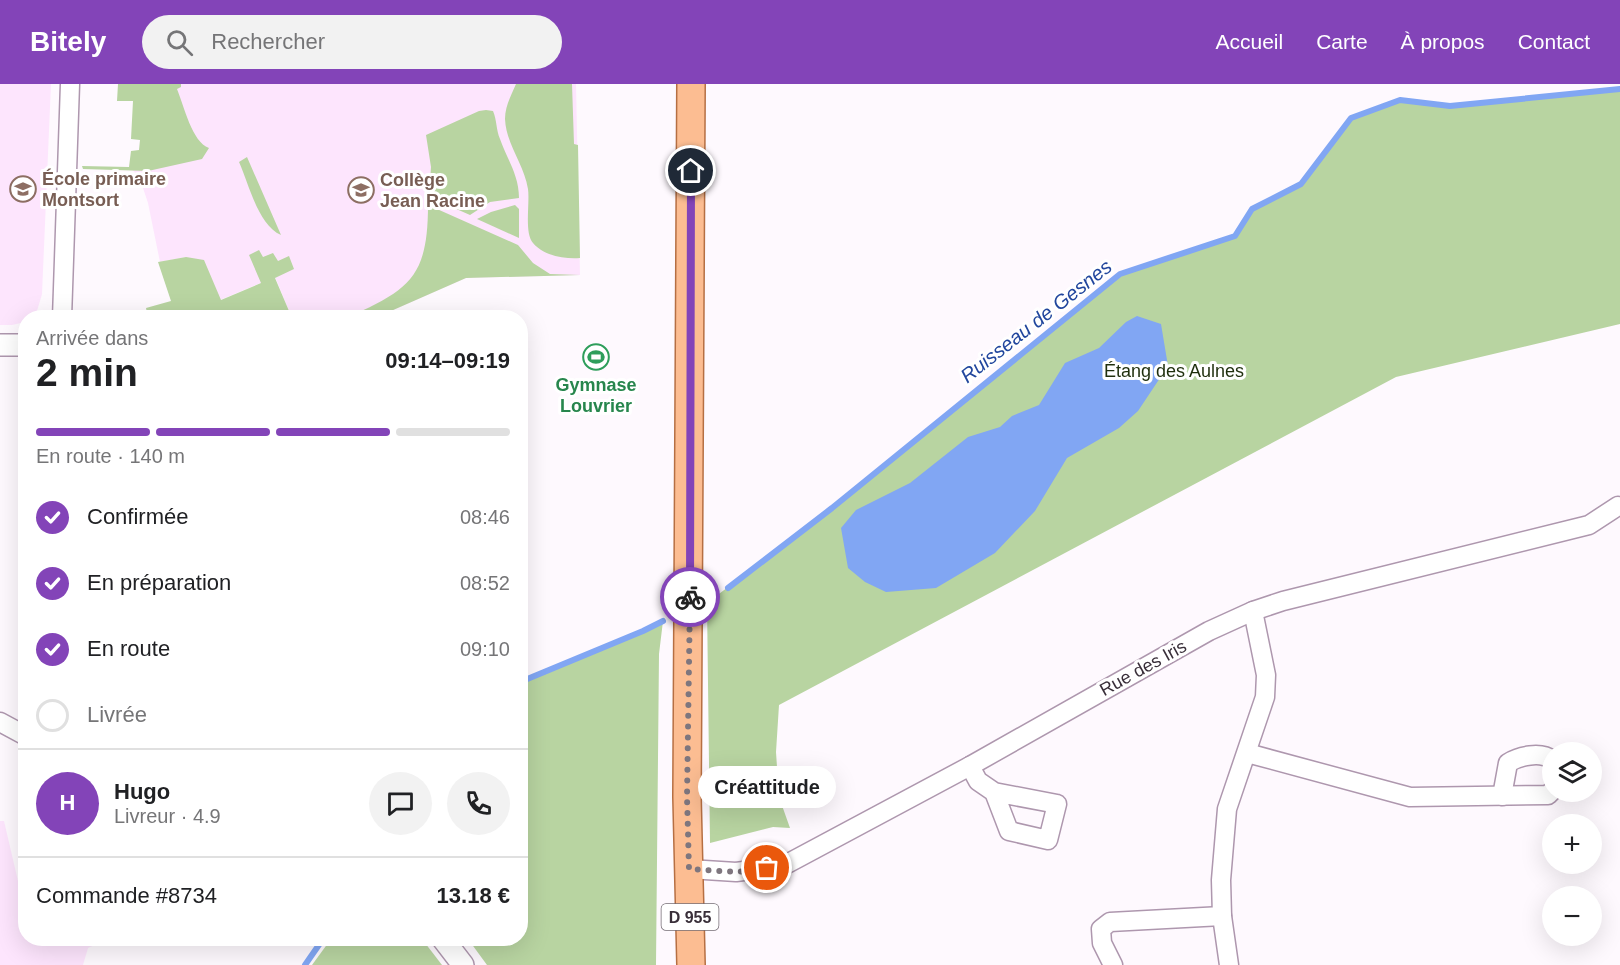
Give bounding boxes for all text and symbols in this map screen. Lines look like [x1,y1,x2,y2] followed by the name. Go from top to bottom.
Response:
[142,15,562,69] search box
[30,26,106,57] text: Bitely
[163,26,196,59] icon: search
[211,29,325,54] text: Rechercher
[1216,30,1283,53] text: Accueil
[1316,30,1368,53] text: Carte
[1401,30,1485,53] text: À propos
[1518,30,1590,53] text: Contact
[665,145,716,196] pin
[674,154,707,187] icon: home
[42,168,166,210] place label: École primaire Montsort
[380,170,485,211] place label: Collège Jean Racine
[8,174,38,204] school or university icon: École primaire Montsort
[346,175,376,205] school or university icon: Collège Jean Racine
[956,255,1116,387] water label: Ruisseau de Gesnes
[36,327,148,349] text: Arrivée dans
[581,342,611,372] sports icon: Gymnase Louvrier
[385,348,510,373] text: 09:14–09:19
[36,351,138,394] text: 2 min
[1104,361,1244,381] park label: Étang des Aulnes
[555,375,637,416] place label: Gymnase Louvrier
[36,445,185,467] text: En route · 140 m
[36,501,69,534] icon: check
[87,504,188,529] text: Confirmée
[460,506,510,528] text: 08:46
[36,567,69,600] icon: check
[660,567,720,627] courier
[87,570,231,595] text: En préparation
[460,572,510,594] text: 08:52
[674,581,707,614] icon: bike
[36,633,69,666] icon: check
[87,636,170,661] text: En route
[1096,636,1190,700] street label: Rue des Iris
[460,638,510,660] text: 09:10
[87,702,147,727] text: Livrée
[1542,742,1602,946] map controls
[1542,742,1602,802] button: layers
[698,766,836,808] callout: Créattitude
[369,772,432,835] button: chat
[447,772,510,835] button: phone
[714,776,820,798] text: Créattitude
[114,779,170,804] text: Hugo
[60,790,75,815] text: H
[114,805,221,827] text: Livreur · 4.9
[1542,814,1602,874] button: +
[741,842,792,893] pin
[750,851,783,884] icon: bag
[36,883,217,908] text: Commande #8734
[437,883,510,908] text: 13.18 €
[1542,886,1602,946] button: −
[662,904,718,930] road number: D 955

